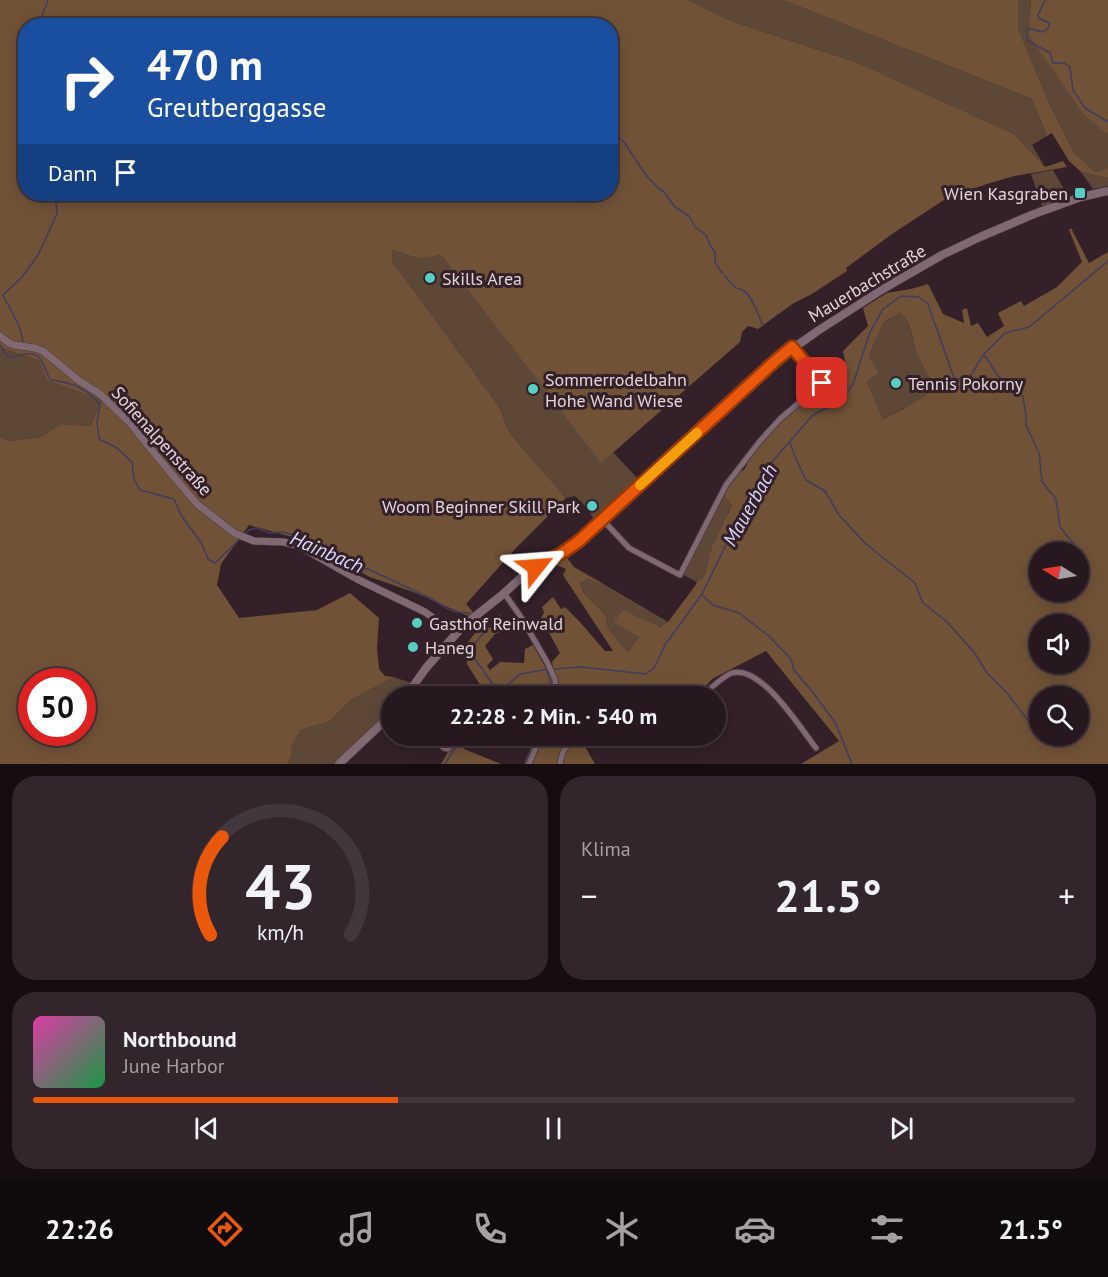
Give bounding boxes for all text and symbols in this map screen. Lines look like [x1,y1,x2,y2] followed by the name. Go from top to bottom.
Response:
[147,37,263,92] text: 470 m
[48,42,126,120] icon: right
[147,90,326,124] text: Greutberggasse
[109,156,142,189] icon: arrive
[48,159,97,187] text: Dann
[944,182,1068,205] place label: Wien Kasgraben
[1073,186,1087,200] marker: Wien Kasgraben
[804,239,930,327] street label: Mauerbachstraße
[442,267,522,290] place label: Skills Area
[423,271,437,285] marker: Skills Area
[796,357,847,408] pin
[805,366,838,399] icon: arrive
[545,368,687,412] place label: Sommerrodelbahn Hohe Wand Wiese
[908,372,1024,395] place label: Tennis Pokorny
[889,376,903,390] marker: Tennis Pokorny
[107,382,217,500] street label: Sofienalpenstraße
[526,382,540,396] marker: Sommerrodelbahn Hohe Wand Wiese
[717,459,783,551] water label: Mauerbach
[382,495,580,518] place label: Woom Beginner Skill Park
[585,499,599,513] marker: Woom Beginner Skill Park
[286,525,368,579] water label: Hainbach
[504,535,568,599] position arrow
[1029,542,1089,602] north arrow
[1029,542,1089,746] map controls
[429,612,563,635] place label: Gasthof Reinwald
[1029,614,1089,674] button: sound
[410,616,424,630] marker: Gasthof Reinwald
[425,636,474,659] place label: Haneg
[406,640,420,654] marker: Haneg
[18,668,96,746] speed limit sign: 50
[1029,686,1089,746] button: search
[450,702,657,730] text: 22:28 · 2 Min. · 540 m
[581,836,631,862] text: Klima
[245,845,315,926] text: 43
[774,866,882,924] text: 21.5°
[581,874,598,917] text: −
[1058,874,1075,917] text: +
[256,918,303,946] text: km/h
[123,1025,237,1053] text: Northbound
[123,1053,225,1079] text: June Harbor
[190,1112,223,1145] icon: previous
[537,1112,570,1145] icon: pause
[885,1112,918,1145] icon: next
[204,1208,246,1250] icon: directions
[336,1208,378,1250] icon: music
[469,1208,511,1250] icon: phone
[601,1208,643,1250] icon: climate
[734,1208,776,1250] icon: car
[866,1208,908,1250] icon: filters
[45,1212,114,1246] text: 22:26
[998,1212,1063,1246] text: 21.5°

